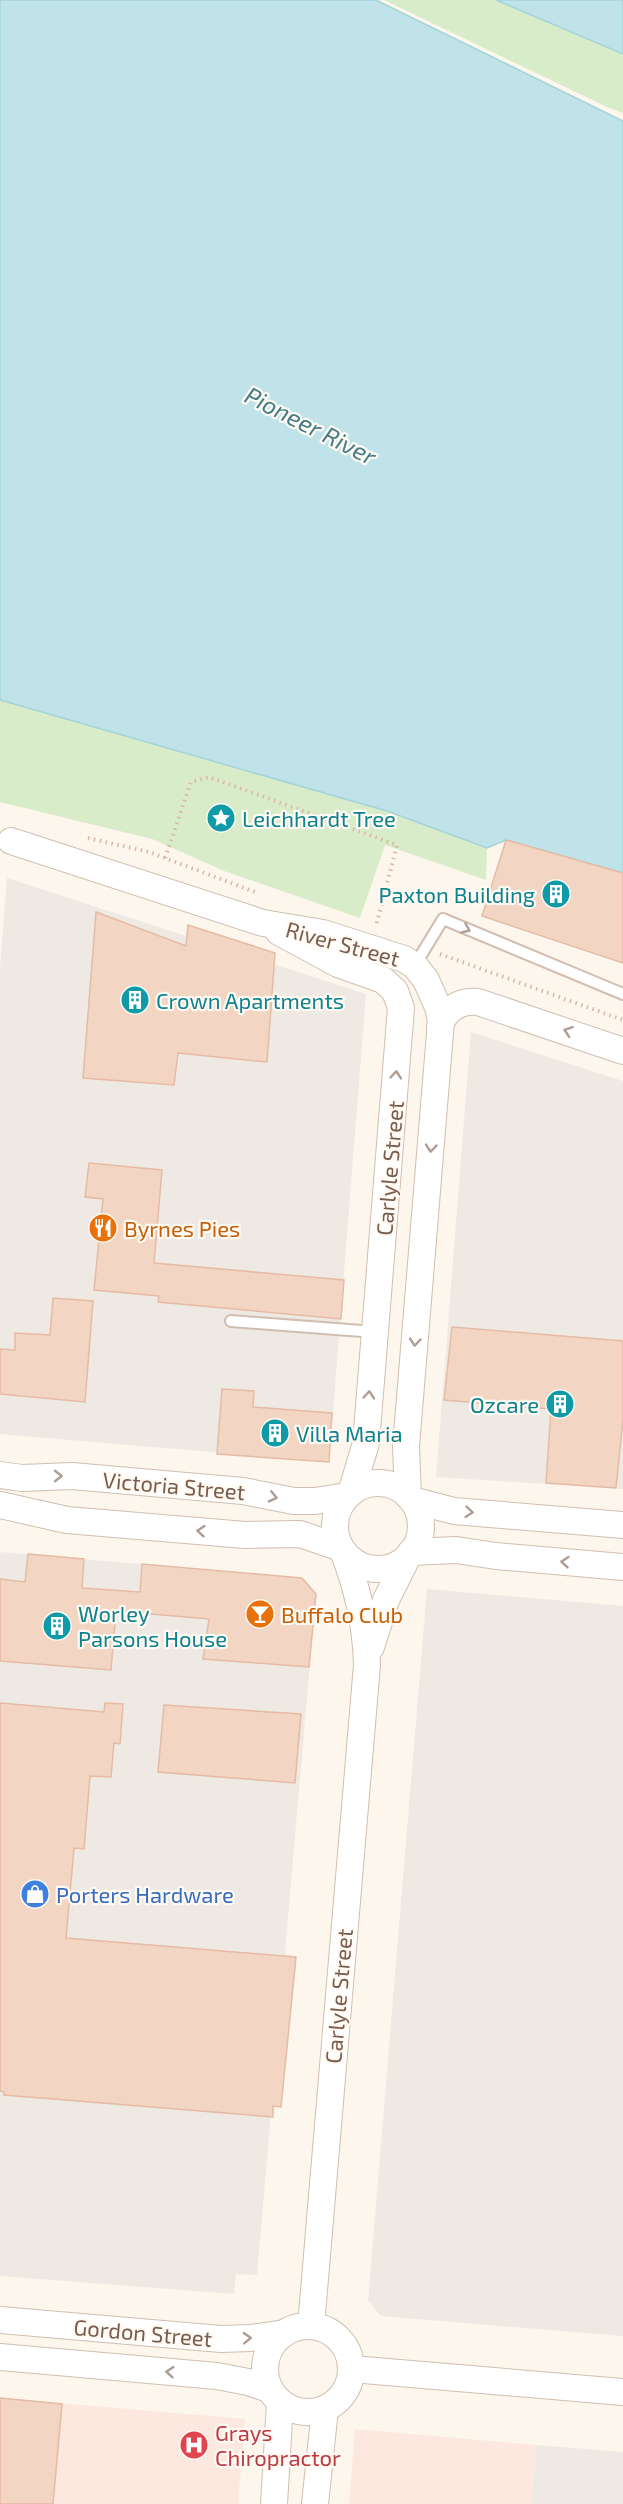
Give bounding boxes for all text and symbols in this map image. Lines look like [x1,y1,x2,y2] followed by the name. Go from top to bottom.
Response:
[240,379,382,471] water label: Pioneer River
[205,802,237,834] place icon: Leichhardt Tree
[242,805,396,831] place label: Leichhardt Tree
[540,878,572,910] building icon: Paxton Building
[379,881,535,907] place label: Paxton Building
[283,915,403,971] street label: River Street
[460,922,471,934] one-way arrow
[119,984,151,1016] building icon: Crown Apartments
[156,987,344,1013] place label: Crown Apartments
[563,1026,574,1039] one-way arrow
[390,1071,403,1080] one-way arrow
[370,1099,408,1237] street label: Carlyle Street
[425,1143,438,1152] one-way arrow
[87,1212,119,1244] restaurant icon: Byrnes Pies
[124,1215,240,1241] place label: Byrnes Pies
[409,1338,422,1347] one-way arrow
[544,1388,576,1420] building icon: Ozcare
[362,1390,375,1400] one-way arrow
[470,1391,539,1417] place label: Ozcare
[259,1417,291,1449] building icon: Villa Maria
[296,1420,403,1446] place label: Villa Maria
[102,1466,246,1504] street label: Victoria Street
[54,1470,63,1482] one-way arrow
[268,1489,278,1502] one-way arrow
[464,1505,473,1518] one-way arrow
[197,1525,206,1538] one-way arrow
[560,1556,569,1569] one-way arrow
[244,1598,276,1630] bar icon: Buffalo Club
[78,1600,227,1651] place label: Worley Parsons House
[281,1601,403,1627] place label: Buffalo Club
[41,1610,73,1642] building icon: Worley Parsons House
[19,1878,51,1910] shop icon: Porters Hardware
[56,1881,234,1907] place label: Porters Hardware
[319,1927,357,2065] street label: Carlyle Street
[73,2313,213,2351] street label: Gordon Street
[242,2332,251,2345] one-way arrow
[166,2366,175,2379] one-way arrow
[215,2419,341,2470] place label: Grays Chiropractor
[178,2429,210,2461] hospital icon: Grays Chiropractor

